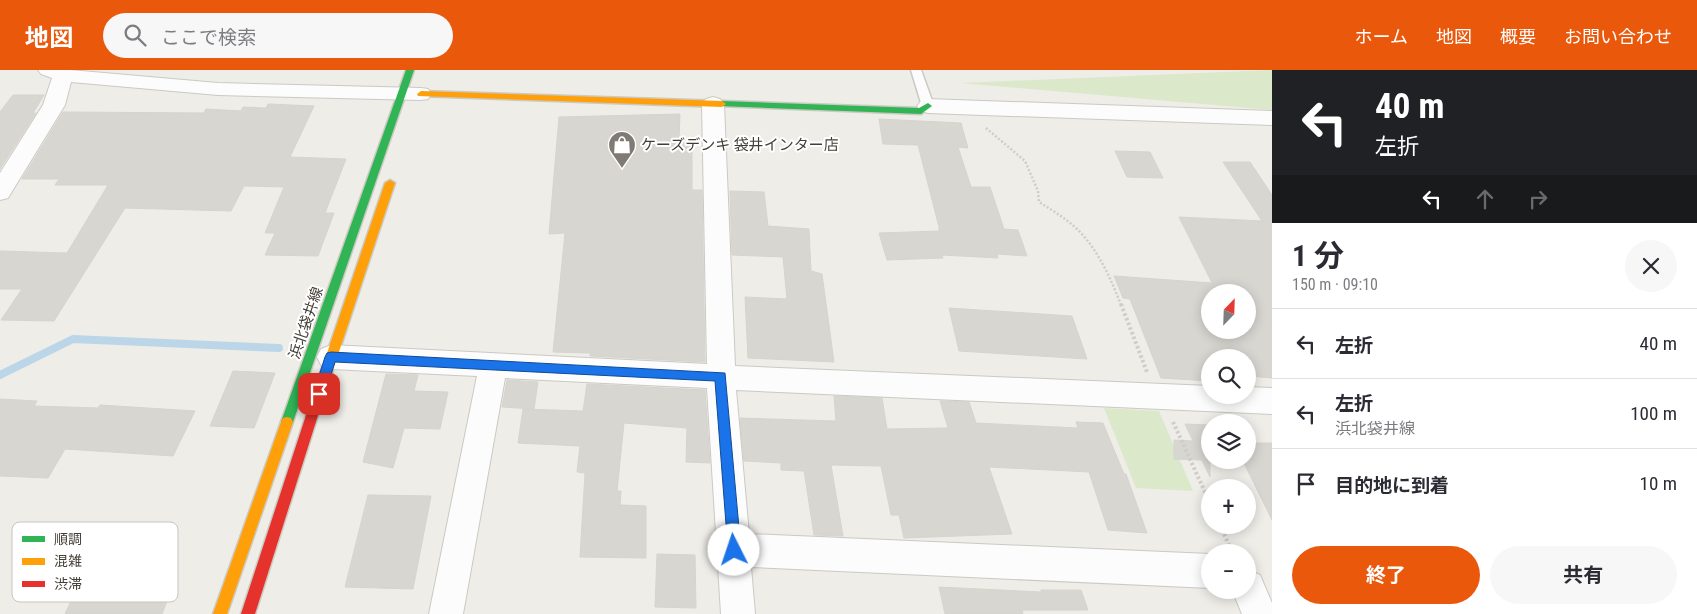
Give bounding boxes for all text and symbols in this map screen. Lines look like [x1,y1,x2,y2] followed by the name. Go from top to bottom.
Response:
[103,13,453,58] search box
[121,21,149,49] icon: search
[25,24,73,52] text: 地図
[161,26,256,49] text: ここで検索
[1355,26,1408,47] text: ホーム
[1436,26,1472,47] text: 地図
[1500,26,1536,47] text: 概要
[1564,26,1672,47] text: お問い合わせ
[1375,86,1444,127] text: 40 m
[1292,90,1357,155] icon: left
[607,130,637,169] shop icon: ケーズデンキ 袋井インター店
[1375,134,1419,159] text: 左折
[641,136,839,154] place label: ケーズデンキ 袋井インター店
[1418,185,1446,213] icon: left
[1471,185,1499,213] icon: ahead
[1524,185,1552,213] icon: right
[1292,238,1344,273] text: 1 分
[1625,240,1677,292] button: close
[1292,275,1378,294] text: 150 m · 09:10
[1201,284,1256,339] north arrow
[1201,284,1256,599] map controls
[285,285,327,361] street label: 浜北袋井線
[1292,330,1320,358] icon: left
[1640,332,1677,355] text: 40 m
[1335,334,1373,357] text: 左折
[1201,349,1256,404] button: search
[298,373,340,415] pin
[305,380,333,408] icon: arrive
[1335,392,1373,415] text: 左折
[1292,400,1320,428] icon: left
[1630,402,1677,425] text: 100 m
[1201,414,1256,469] button: layers
[1335,419,1415,438] text: 浜北袋井線
[1292,470,1320,498] icon: arrive
[1640,472,1677,495] text: 10 m
[1335,474,1449,497] text: 目的地に到着
[1201,479,1256,534] button: +
[12,522,178,602] legend
[707,523,759,575] position arrow
[54,531,82,547] text: 順調
[1201,544,1256,599] button: −
[1292,546,1480,604] button: 終了
[1490,546,1677,604] button: 共有
[54,553,82,569] text: 混雑
[54,576,82,592] text: 渋滞

